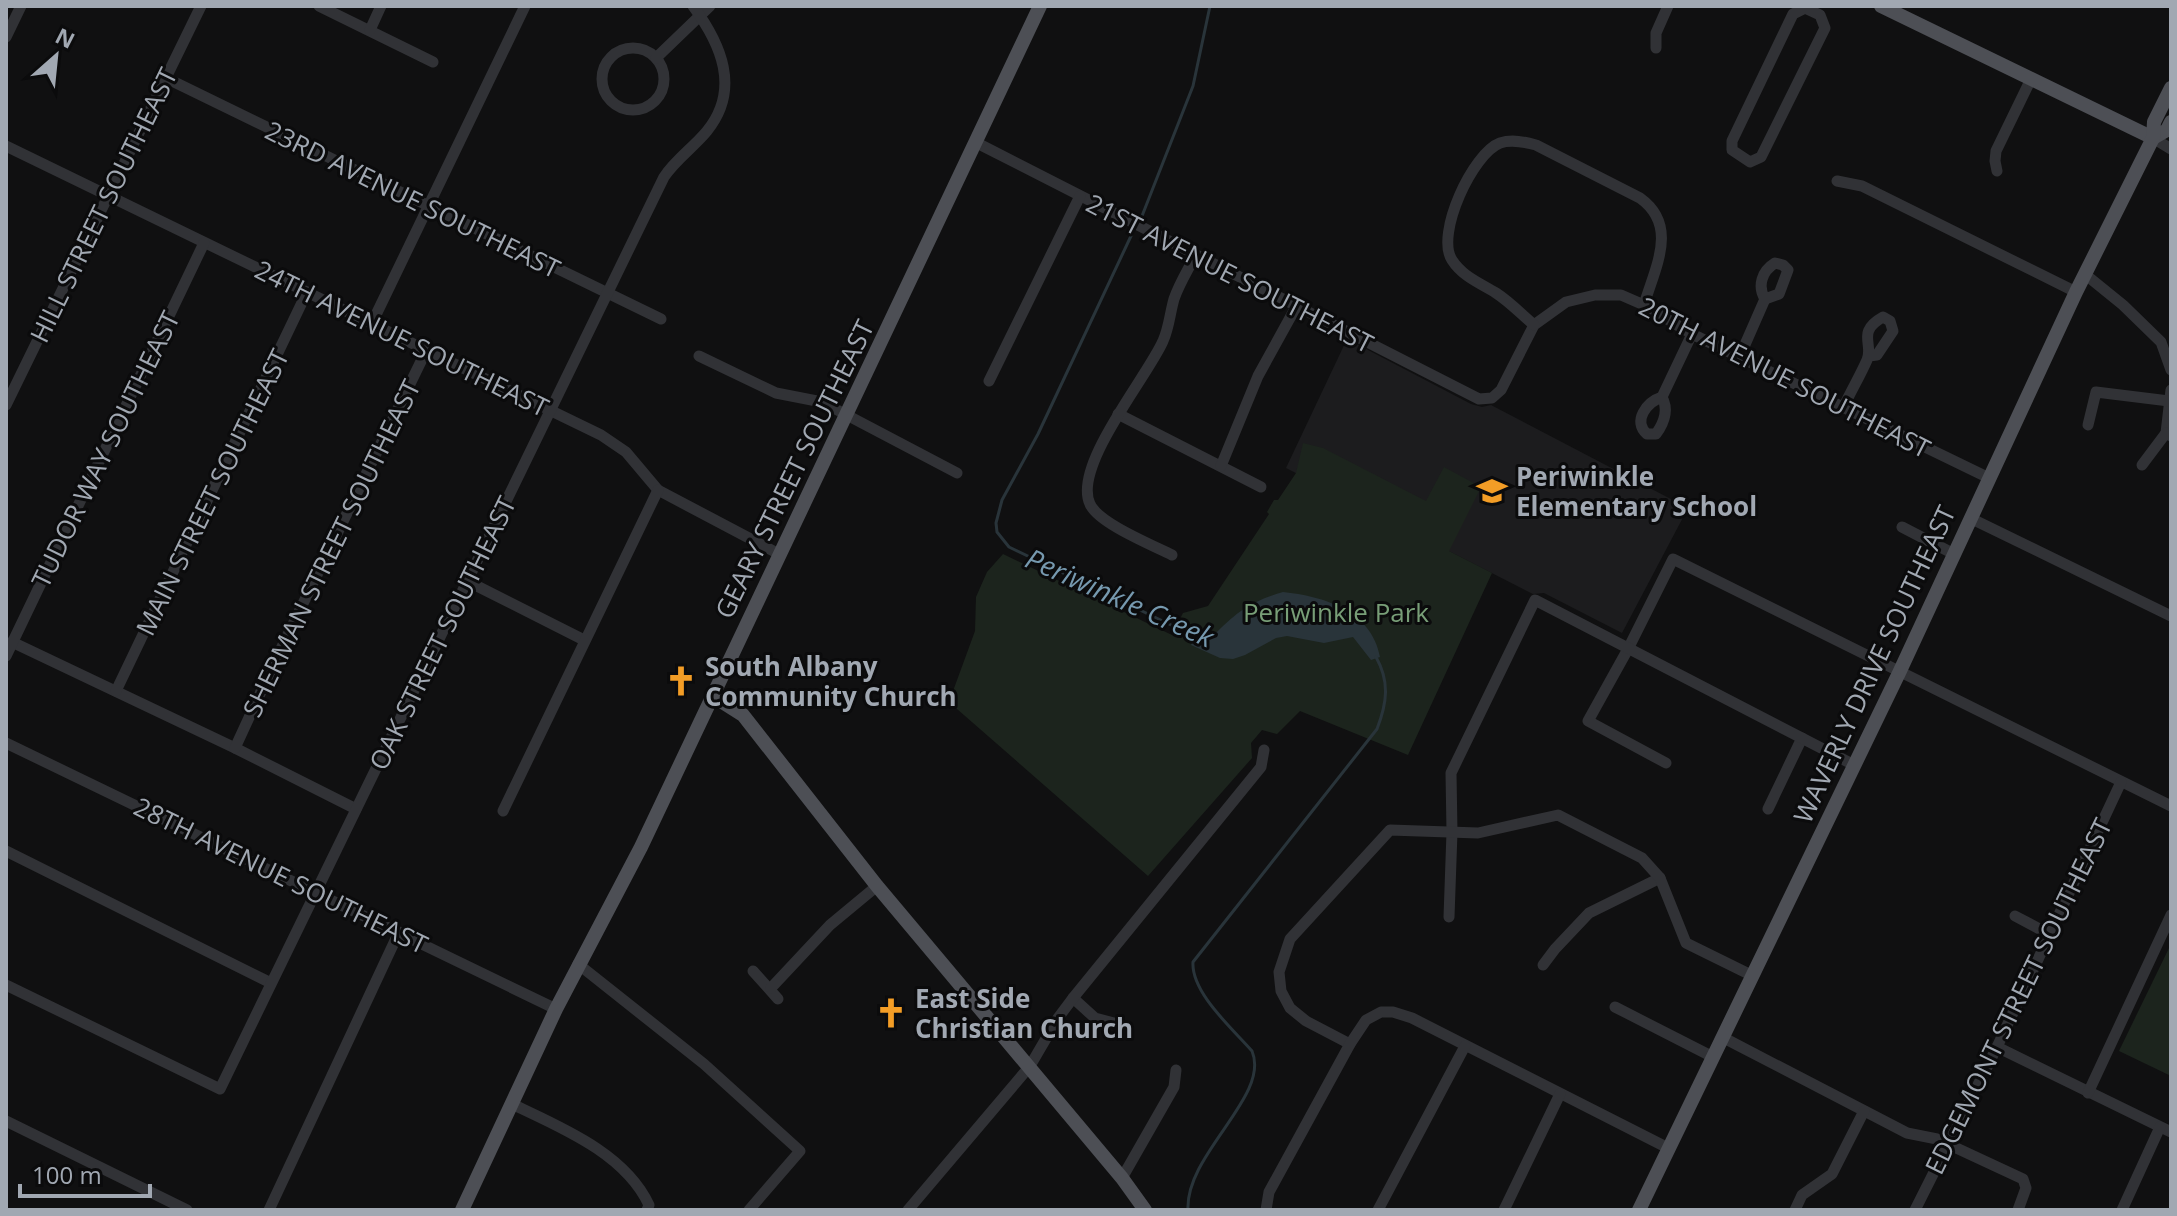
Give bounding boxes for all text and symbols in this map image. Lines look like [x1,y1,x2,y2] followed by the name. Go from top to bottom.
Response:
[16,16,96,96] north arrow
[51,20,80,55] text: N
[21,61,186,348] street label: HILL STREET SOUTHEAST
[260,112,567,286] street label: 23RD AVENUE SOUTHEAST
[1080,185,1380,361] street label: 21ST AVENUE SOUTHEAST
[249,251,555,425] street label: 24TH AVENUE SOUTHEAST
[1633,288,1937,467] street label: 20TH AVENUE SOUTHEAST
[22,304,188,593] street label: TUDOR WAY SOUTHEAST
[706,313,882,624] street label: GEARY STREET SOUTHEAST
[127,342,297,641] street label: MAIN STREET SOUTHEAST
[233,373,429,723] street label: SHERMAN STREET SOUTHEAST
[1516,458,1757,524] place label: Periwinkle Elementary School
[1475,474,1509,508] school or university icon: Periwinkle Elementary School
[360,490,524,776] street label: OAK STREET SOUTHEAST
[1784,499,1964,829] street label: WAVERLY DRIVE SOUTHEAST
[1020,539,1221,656] water label: Periwinkle Creek
[1243,594,1429,630] park label: Periwinkle Park
[705,648,957,714] place label: South Albany Community Church
[664,664,698,698] church icon: South Albany Community Church
[128,788,434,962] street label: 28TH AVENUE SOUTHEAST
[1916,811,2120,1180] street label: EDGEMONT STREET SOUTHEAST
[915,980,1133,1046] place label: East Side Christian Church
[874,996,908,1030] church icon: East Side Christian Church
[20,1148,150,1198] scale bar
[32,1158,102,1191] text: 100 m

